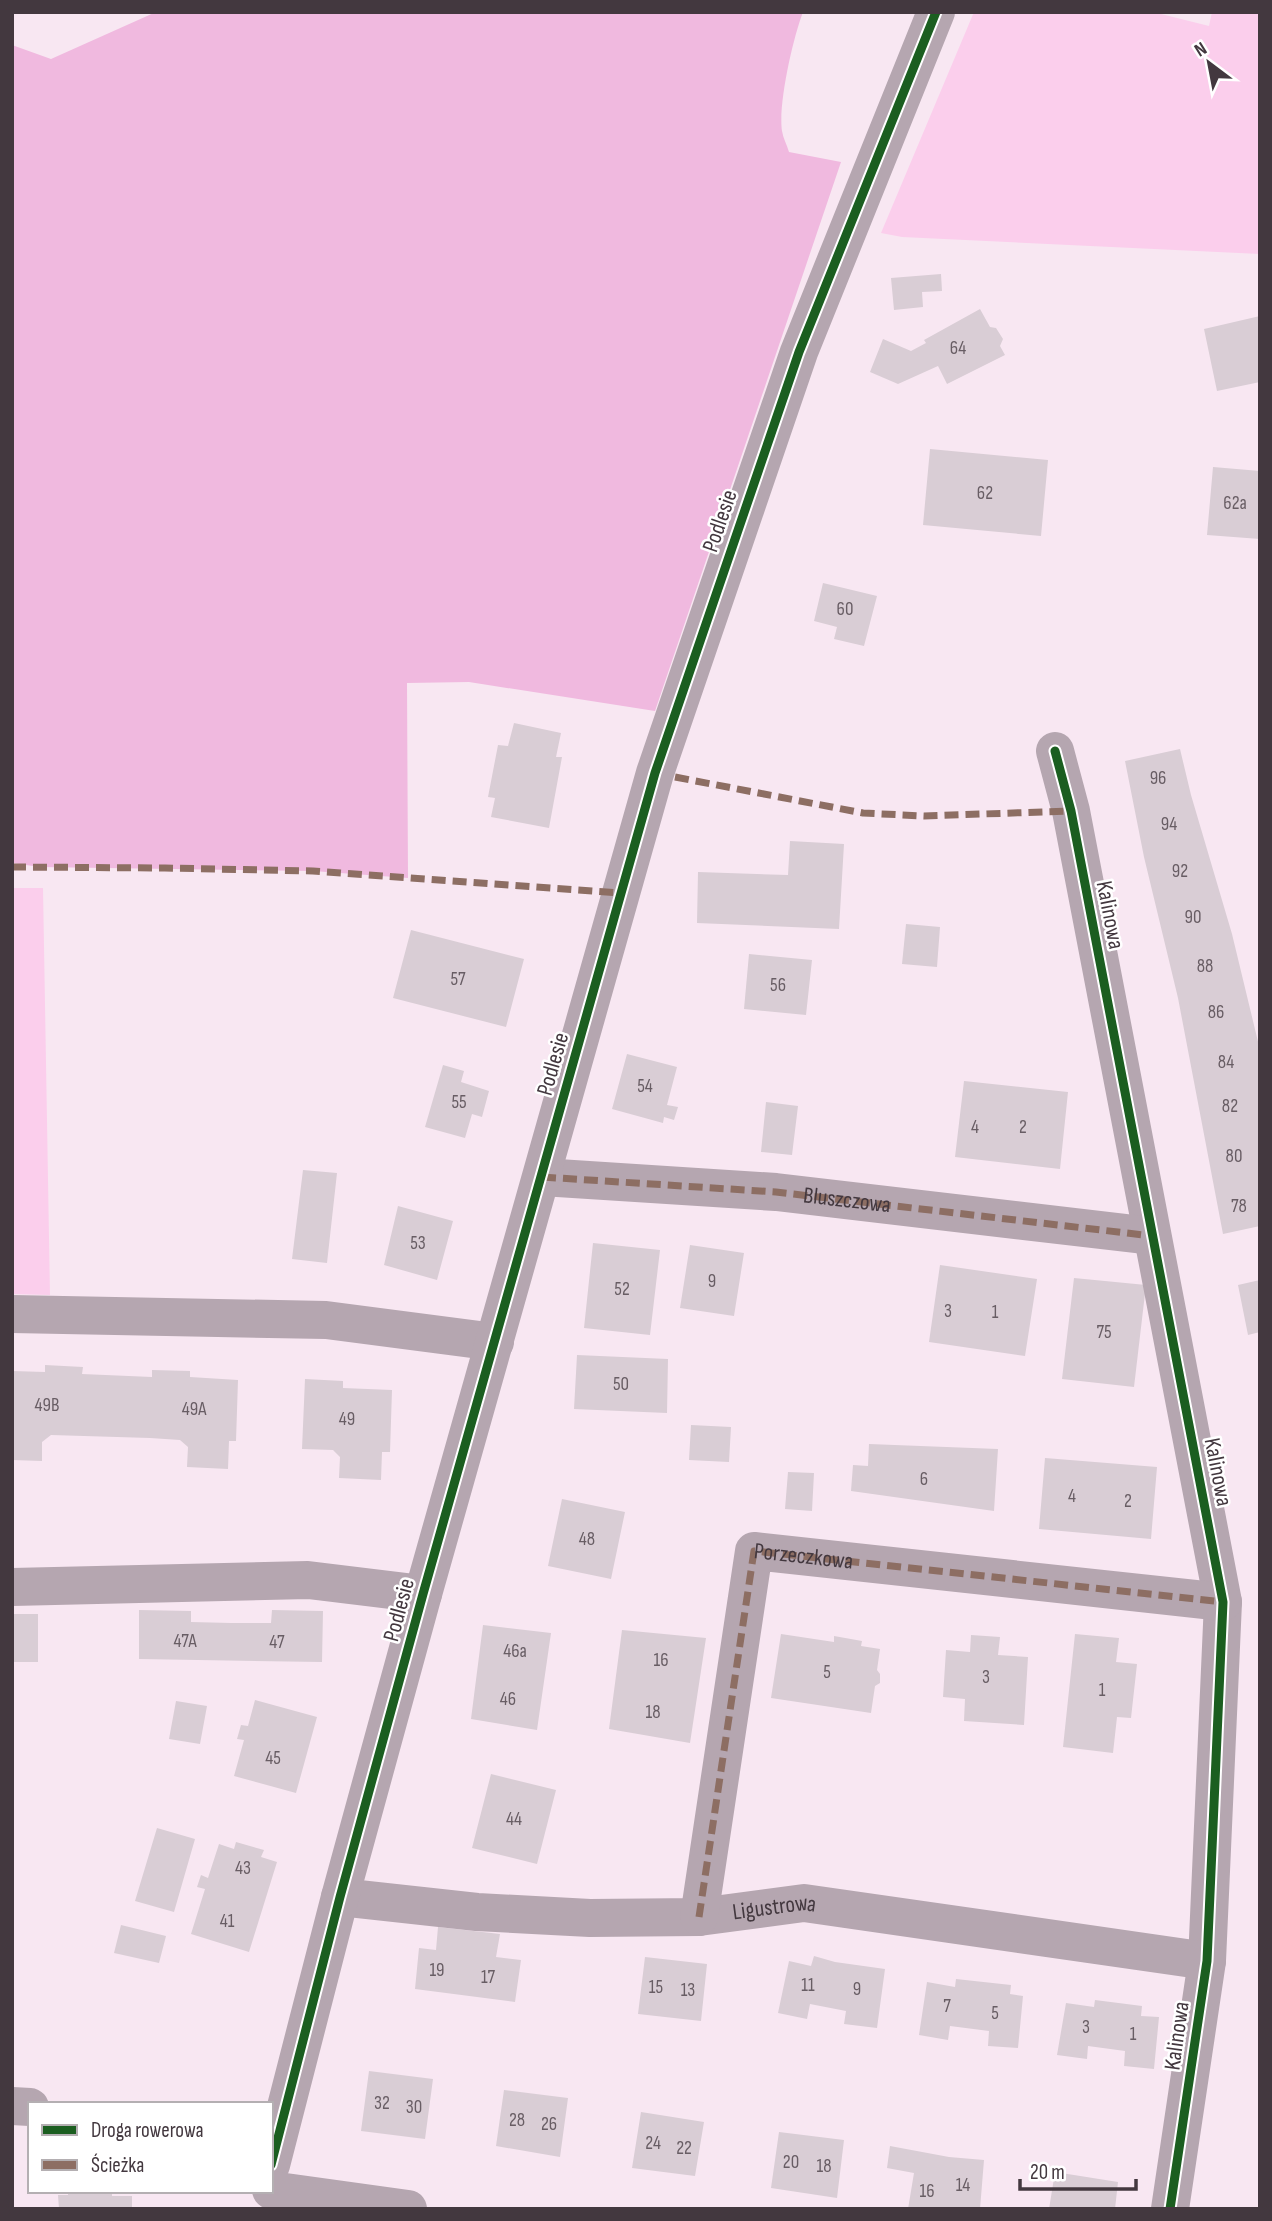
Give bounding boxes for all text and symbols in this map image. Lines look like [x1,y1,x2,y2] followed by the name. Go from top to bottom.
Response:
[1174,28,1244,98] north arrow
[1190,37,1211,62] text: N
[950,337,966,360] house number: 64
[977,482,993,505] house number: 62
[696,486,744,556] street label: Podlesie
[1223,492,1247,515] house number: 62a
[837,598,853,621] house number: 60
[1150,767,1166,790] house number: 96
[1161,813,1177,836] house number: 94
[1172,860,1188,883] house number: 92
[1090,878,1130,952] street label: Kalinowa
[1185,906,1201,929] house number: 90
[1197,955,1213,978] house number: 88
[450,968,466,991] house number: 57
[770,974,786,997] house number: 56
[1208,1001,1224,1024] house number: 86
[531,1029,575,1099] street label: Podlesie
[1218,1051,1234,1074] house number: 84
[637,1075,653,1098] house number: 54
[451,1091,467,1114] house number: 55
[1222,1095,1238,1118] house number: 82
[971,1116,979,1139] house number: 4
[1019,1116,1027,1139] house number: 2
[1226,1145,1242,1168] house number: 80
[802,1181,892,1219] street label: Bluszczowa
[1231,1195,1247,1218] house number: 78
[410,1232,426,1255] house number: 53
[708,1270,716,1293] house number: 9
[614,1278,630,1301] house number: 52
[944,1300,952,1323] house number: 3
[992,1301,999,1324] house number: 1
[1096,1321,1112,1344] house number: 75
[613,1373,629,1396] house number: 50
[35,1394,59,1417] house number: 49B
[182,1398,207,1421] house number: 49A
[339,1408,355,1431] house number: 49
[1198,1435,1238,1509] street label: Kalinowa
[920,1468,928,1491] house number: 6
[1068,1485,1076,1508] house number: 4
[1124,1490,1132,1513] house number: 2
[579,1528,595,1551] house number: 48
[753,1537,855,1576] street label: Porzeczkowa
[377,1575,421,1645] street label: Podlesie
[173,1630,197,1653] house number: 47A
[269,1631,285,1654] house number: 47
[503,1640,527,1663] house number: 46a
[654,1649,668,1672] house number: 16
[823,1661,831,1684] house number: 5
[982,1666,990,1689] house number: 3
[1099,1679,1106,1702] house number: 1
[500,1688,516,1711] house number: 46
[646,1701,660,1724] house number: 18
[265,1747,281,1770] house number: 45
[506,1808,522,1831] house number: 44
[235,1857,251,1880] house number: 43
[731,1889,818,1926] street label: Ligustrowa
[220,1910,235,1933] house number: 41
[429,1959,445,1982] house number: 19
[481,1966,496,1989] house number: 17
[801,1974,815,1997] house number: 11
[649,1976,663,1999] house number: 15
[853,1978,861,2001] house number: 9
[681,1979,695,2002] house number: 13
[943,1995,951,2018] house number: 7
[1158,2000,1196,2072] street label: Kalinowa
[991,2002,999,2025] house number: 5
[1082,2016,1090,2039] house number: 3
[1130,2023,1137,2046] house number: 1
[374,2092,390,2115] house number: 32
[406,2096,422,2119] house number: 30
[28,2102,273,2193] legend
[509,2109,525,2132] house number: 28
[541,2113,557,2136] house number: 26
[91,2118,204,2143] text: Droga rowerowa
[645,2132,661,2155] house number: 24
[676,2137,692,2160] house number: 22
[1020,2148,1136,2192] scale bar
[783,2151,799,2174] house number: 20
[91,2153,144,2178] text: Ścieżka
[817,2155,831,2178] house number: 18
[1030,2160,1065,2185] text: 20 m
[956,2174,970,2197] house number: 14
[920,2180,934,2203] house number: 16

